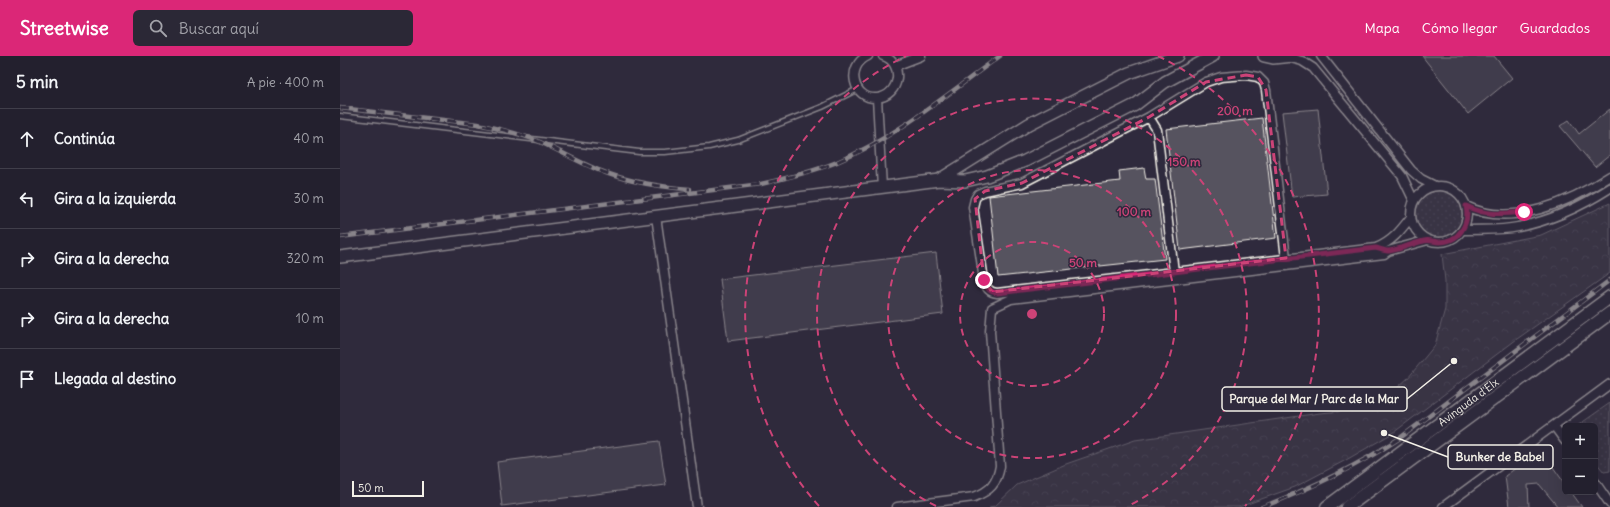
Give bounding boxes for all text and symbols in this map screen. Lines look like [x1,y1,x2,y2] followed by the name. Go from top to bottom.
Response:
[133,10,413,46] search box
[20,16,109,40] text: Streetwise
[147,17,169,39] icon: search
[179,19,259,38] text: Buscar aquí
[1365,19,1400,37] text: Mapa
[1422,19,1498,37] text: Cómo llegar
[1520,19,1590,37] text: Guardados
[16,71,58,93] text: 5 min
[247,74,324,91] text: A pie · 400 m
[1217,103,1253,118] text: 200 m
[16,128,38,150] icon: ahead
[54,129,115,148] text: Continúa
[293,130,324,147] text: 40 m
[1168,154,1201,169] text: 150 m
[16,188,38,210] icon: left
[54,189,176,208] text: Gira a la izquierda
[294,190,324,207] text: 30 m
[1515,203,1533,221] route start
[1117,204,1151,219] text: 100 m
[16,248,38,270] icon: right
[54,249,169,268] text: Gira a la derecha
[286,250,324,267] text: 320 m
[1069,255,1098,270] text: 50 m
[975,271,993,289] route end
[1025,307,1039,321] centre of rings
[16,308,38,330] icon: right
[54,309,169,328] text: Gira a la derecha
[296,310,324,327] text: 10 m
[16,368,38,390] icon: arrive
[54,369,176,388] text: Llegada al destino
[1435,375,1502,429] street label: Avinguda d'Elx
[1222,387,1407,411] callout: Parque del Mar / Parc de la Mar
[1229,391,1399,407] text: Parque del Mar / Parc de la Mar
[1562,423,1598,495] map controls
[1562,423,1598,459] button: +
[1448,445,1553,469] callout: Bunker de Babel
[1456,449,1545,464] text: Bunker de Babel
[1562,459,1598,495] button: −
[352,479,424,498] scale bar
[358,481,384,495] text: 50 m

